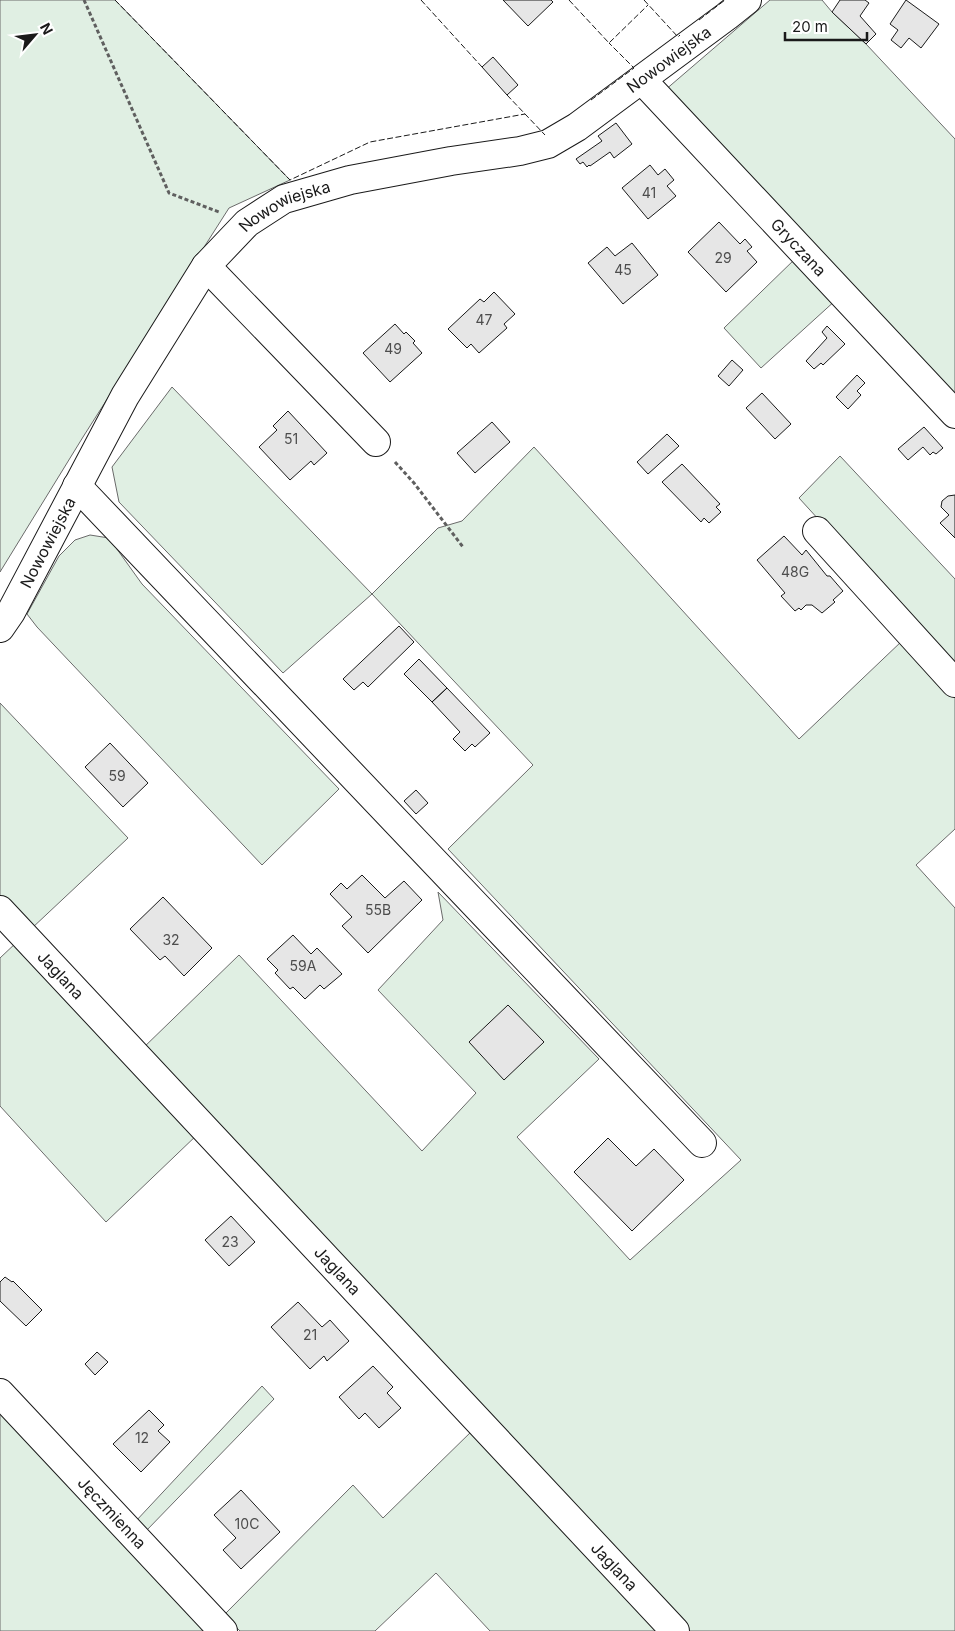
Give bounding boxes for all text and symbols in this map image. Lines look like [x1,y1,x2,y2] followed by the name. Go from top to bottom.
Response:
[10,10,60,60] north arrow
[785,10,868,42] scale bar
[792,17,828,36] text: 20 m
[37,20,57,37] text: N
[623,21,715,97] street label: Nowowiejska
[234,176,333,236] street label: Nowowiejska
[642,184,656,201] house number: 41
[767,214,831,280] street label: Gryczana
[714,249,732,266] house number: 29
[614,261,632,278] house number: 45
[476,311,493,328] house number: 47
[384,340,402,357] house number: 49
[284,430,298,447] house number: 51
[16,494,80,591] street label: Nowowiejska
[781,563,809,580] house number: 48G
[108,767,126,784] house number: 59
[365,901,391,918] house number: 55B
[162,931,180,948] house number: 32
[33,947,88,1003] street label: Jaglana
[290,957,317,974] house number: 59A
[221,1233,239,1250] house number: 23
[310,1242,365,1299] street label: Jaglana
[303,1326,317,1343] house number: 21
[135,1429,149,1446] house number: 12
[74,1473,151,1553] street label: Jęczmienna
[235,1515,259,1532] house number: 10C
[587,1538,642,1595] street label: Jaglana

